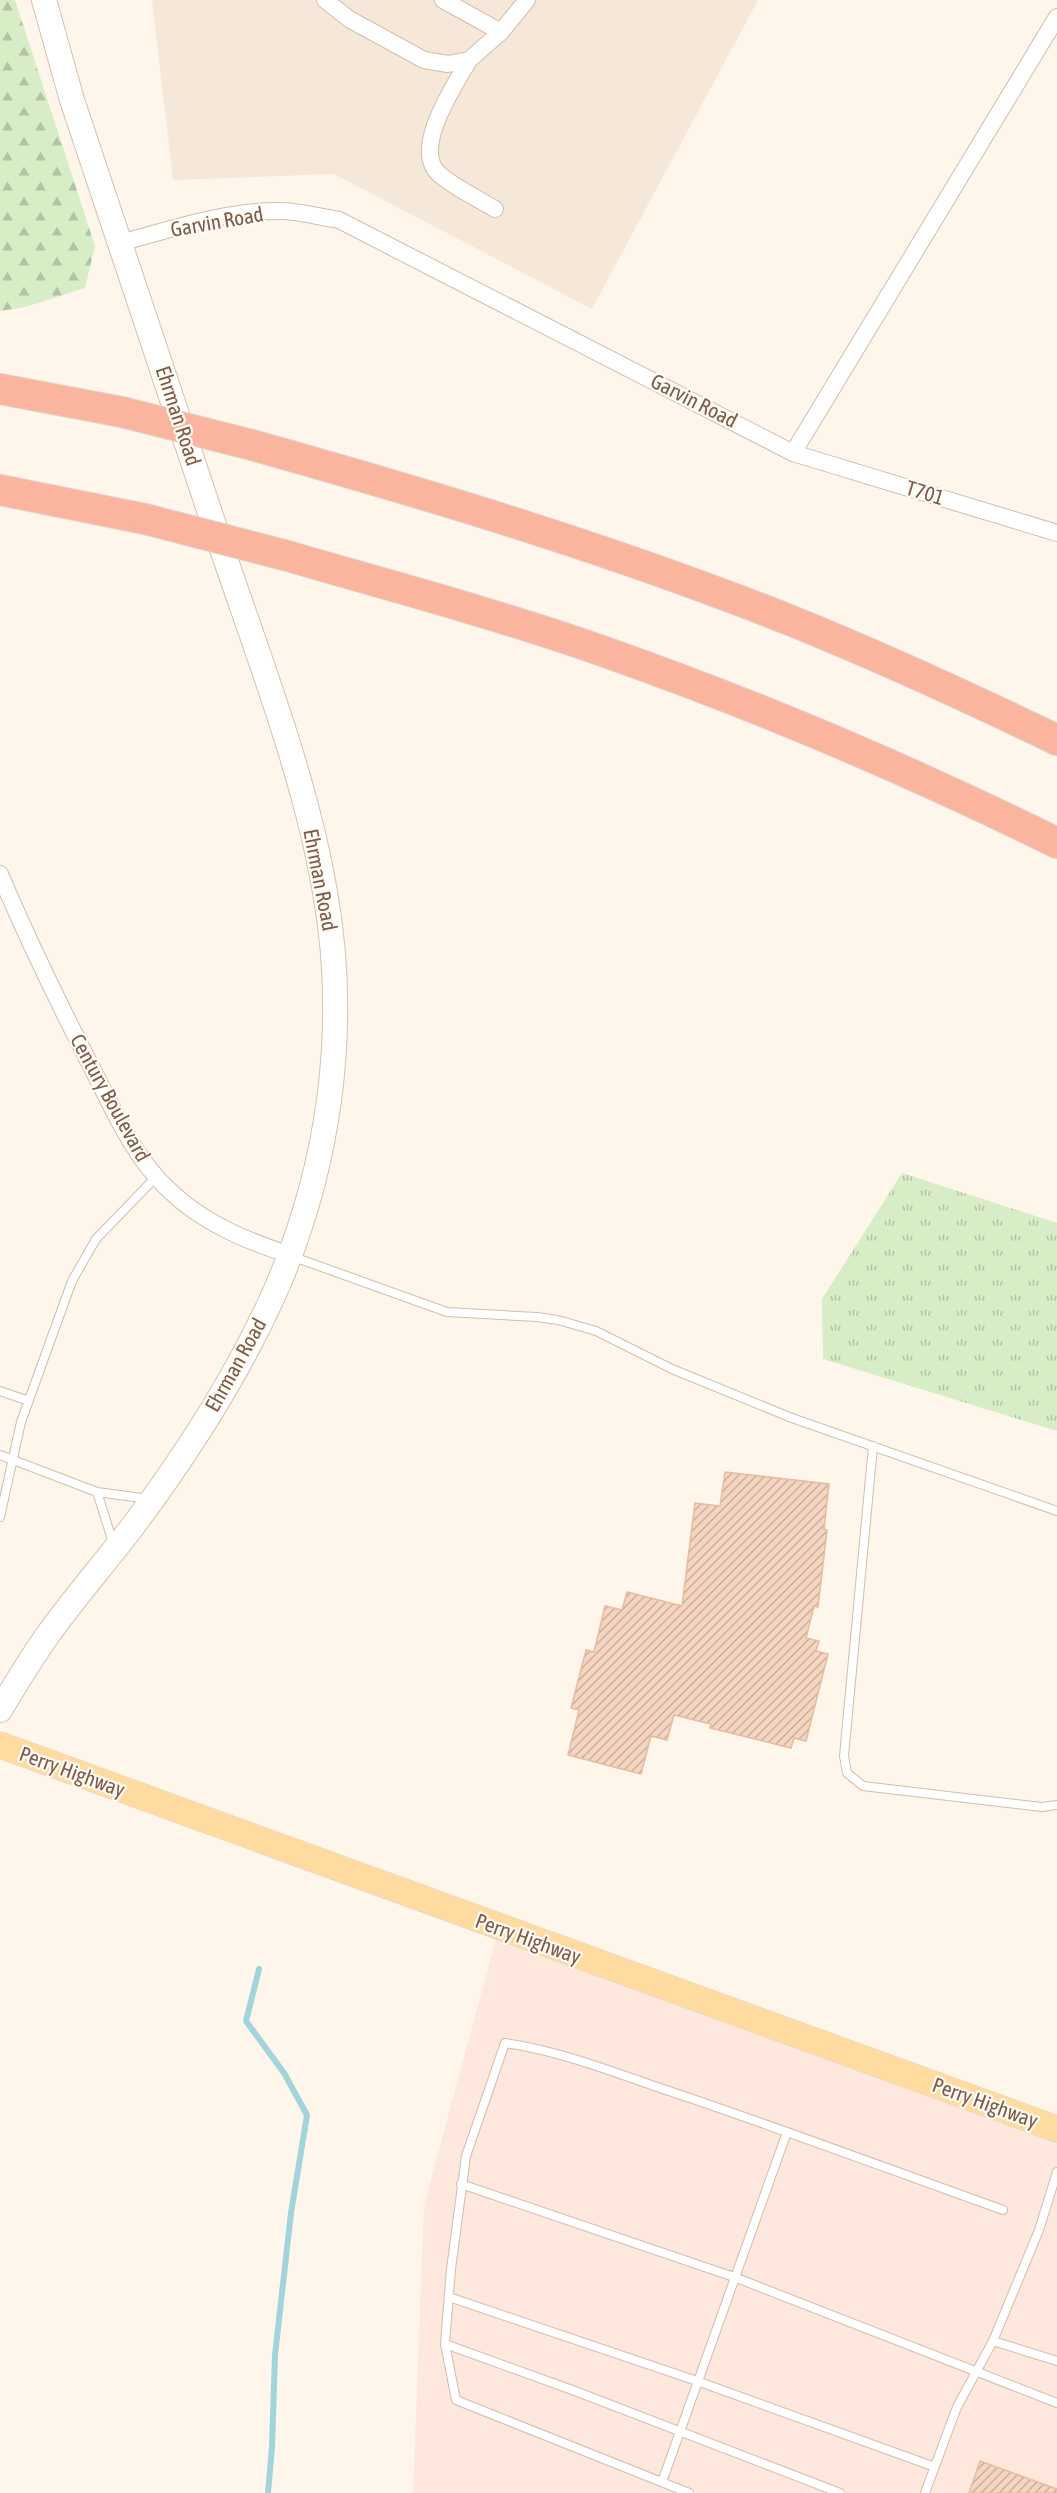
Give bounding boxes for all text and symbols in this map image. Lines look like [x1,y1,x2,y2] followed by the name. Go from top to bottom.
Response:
[169,201,265,241] street label: Garvin Road
[152,363,206,469] street label: Ehrman Road
[647,368,742,432] street label: Garvin Road
[903,475,947,509] street label: T701
[299,827,343,933] street label: Ehrman Road
[66,1030,156,1165] street label: Century Boulevard
[200,1313,271,1416] street label: Ehrman Road
[16,1741,129,1801] street label: Perry Highway
[472,1908,585,1968] street label: Perry Highway
[929,2072,1042,2132] street label: Perry Highway

